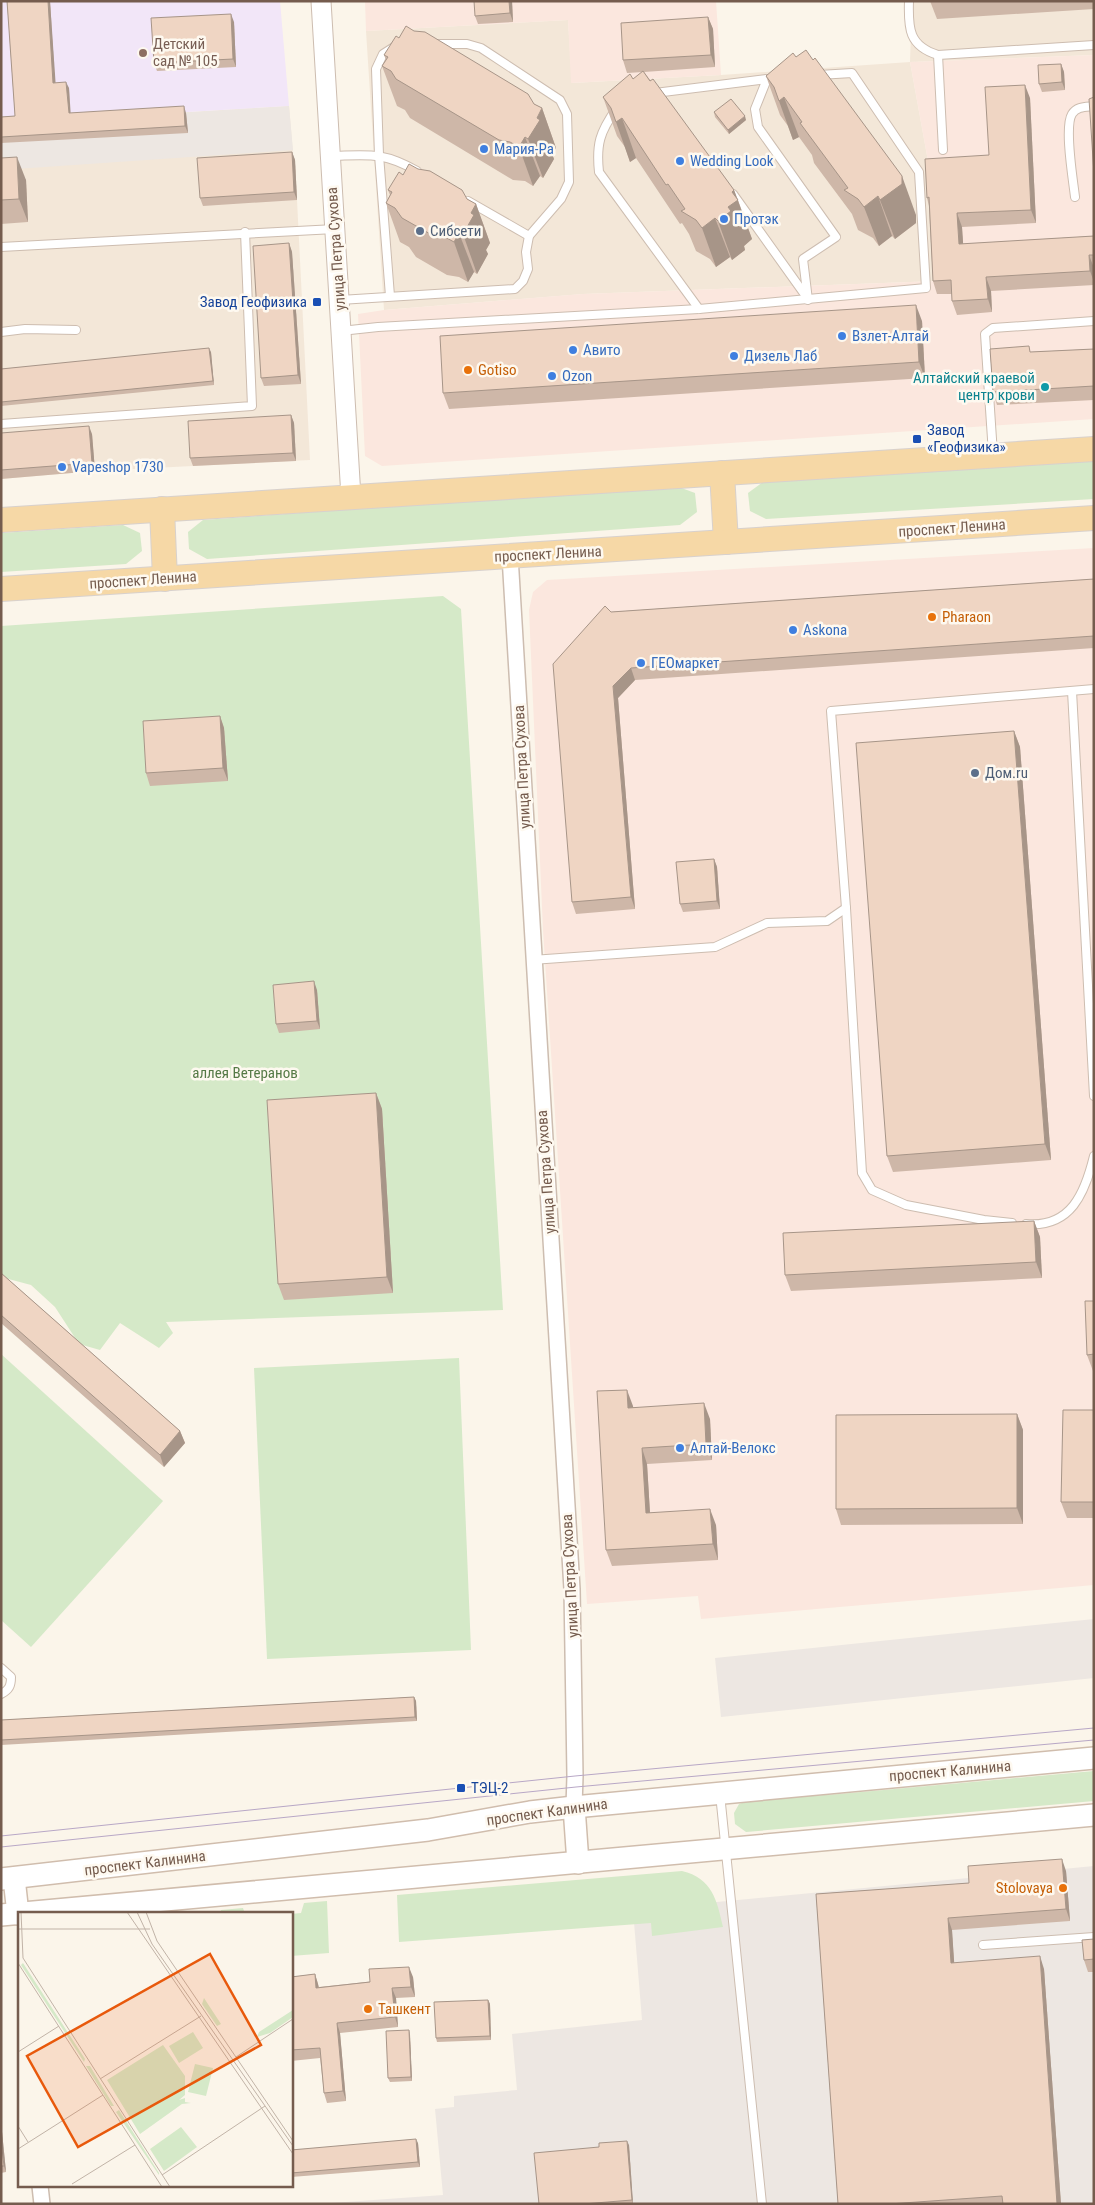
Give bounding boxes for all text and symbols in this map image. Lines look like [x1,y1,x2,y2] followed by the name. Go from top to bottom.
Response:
[153,35,218,70] place label: Детский сад № 105
[137,47,149,59] marker: Детский сад № 105
[494,140,554,158] place label: Мария-Ра
[478,143,490,155] marker: Мария-Ра
[690,152,774,170] place label: Wedding Look
[674,155,686,167] marker: Wedding Look
[323,187,349,311] street label: улица Петра Сухова
[734,210,779,228] place label: Протэк
[718,213,730,225] marker: Протэк
[430,222,481,240] place label: Сибсети
[414,225,426,237] marker: Сибсети
[200,293,307,311] place label: Завод Геофизика
[311,296,323,308] marker: Завод Геофизика
[852,327,929,345] place label: Взлет-Алтай
[836,330,848,342] marker: Взлет-Алтай
[583,341,620,359] place label: Авито
[567,344,579,356] marker: Авито
[744,347,817,365] place label: Дизель Лаб
[728,350,740,362] marker: Дизель Лаб
[478,361,517,379] place label: Gotiso
[462,364,474,376] marker: Gotiso
[562,367,592,385] place label: Ozon
[913,369,1035,404] place label: Алтайский краевой центр крови
[546,370,558,382] marker: Ozon
[1039,381,1051,393] marker: Алтайский краевой центр крови
[927,421,1006,456] place label: Завод «Геофизика»
[911,433,923,445] marker: Завод «Геофизика»
[72,458,164,476] place label: Vapeshop 1730
[56,461,68,473] marker: Vapeshop 1730
[898,515,1006,541] street label: проспект Ленина
[494,542,602,566] street label: проспект Ленина
[89,567,197,593] street label: проспект Ленина
[942,608,991,626] place label: Pharaon
[926,611,938,623] marker: Pharaon
[803,621,847,639] place label: Askona
[787,624,799,636] marker: Askona
[651,654,720,672] place label: ГЕОмаркет
[635,657,647,669] marker: ГЕОмаркет
[510,705,534,829] street label: улица Петра Сухова
[985,764,1028,782] place label: Дом.ru
[969,767,981,779] marker: Дом.ru
[192,1064,298,1082] park label: аллея Ветеранов
[533,1110,559,1234] street label: улица Петра Сухова
[690,1439,776,1457] place label: Алтай-Велокс
[674,1442,686,1454] marker: Алтай-Велокс
[558,1514,582,1638] street label: улица Петра Сухова
[888,1757,1012,1785] street label: проспект Калинина
[471,1779,508,1797] place label: ТЭЦ-2
[455,1782,467,1794] marker: ТЭЦ-2
[485,1795,609,1829] street label: проспект Калинина
[83,1847,207,1879] street label: проспект Калинина
[996,1879,1053,1897] place label: Stolovaya
[1057,1882,1069,1894] marker: Stolovaya
[18,1912,292,2188] inset map
[378,2000,431,2018] place label: Ташкент
[362,2003,374,2015] marker: Ташкент

